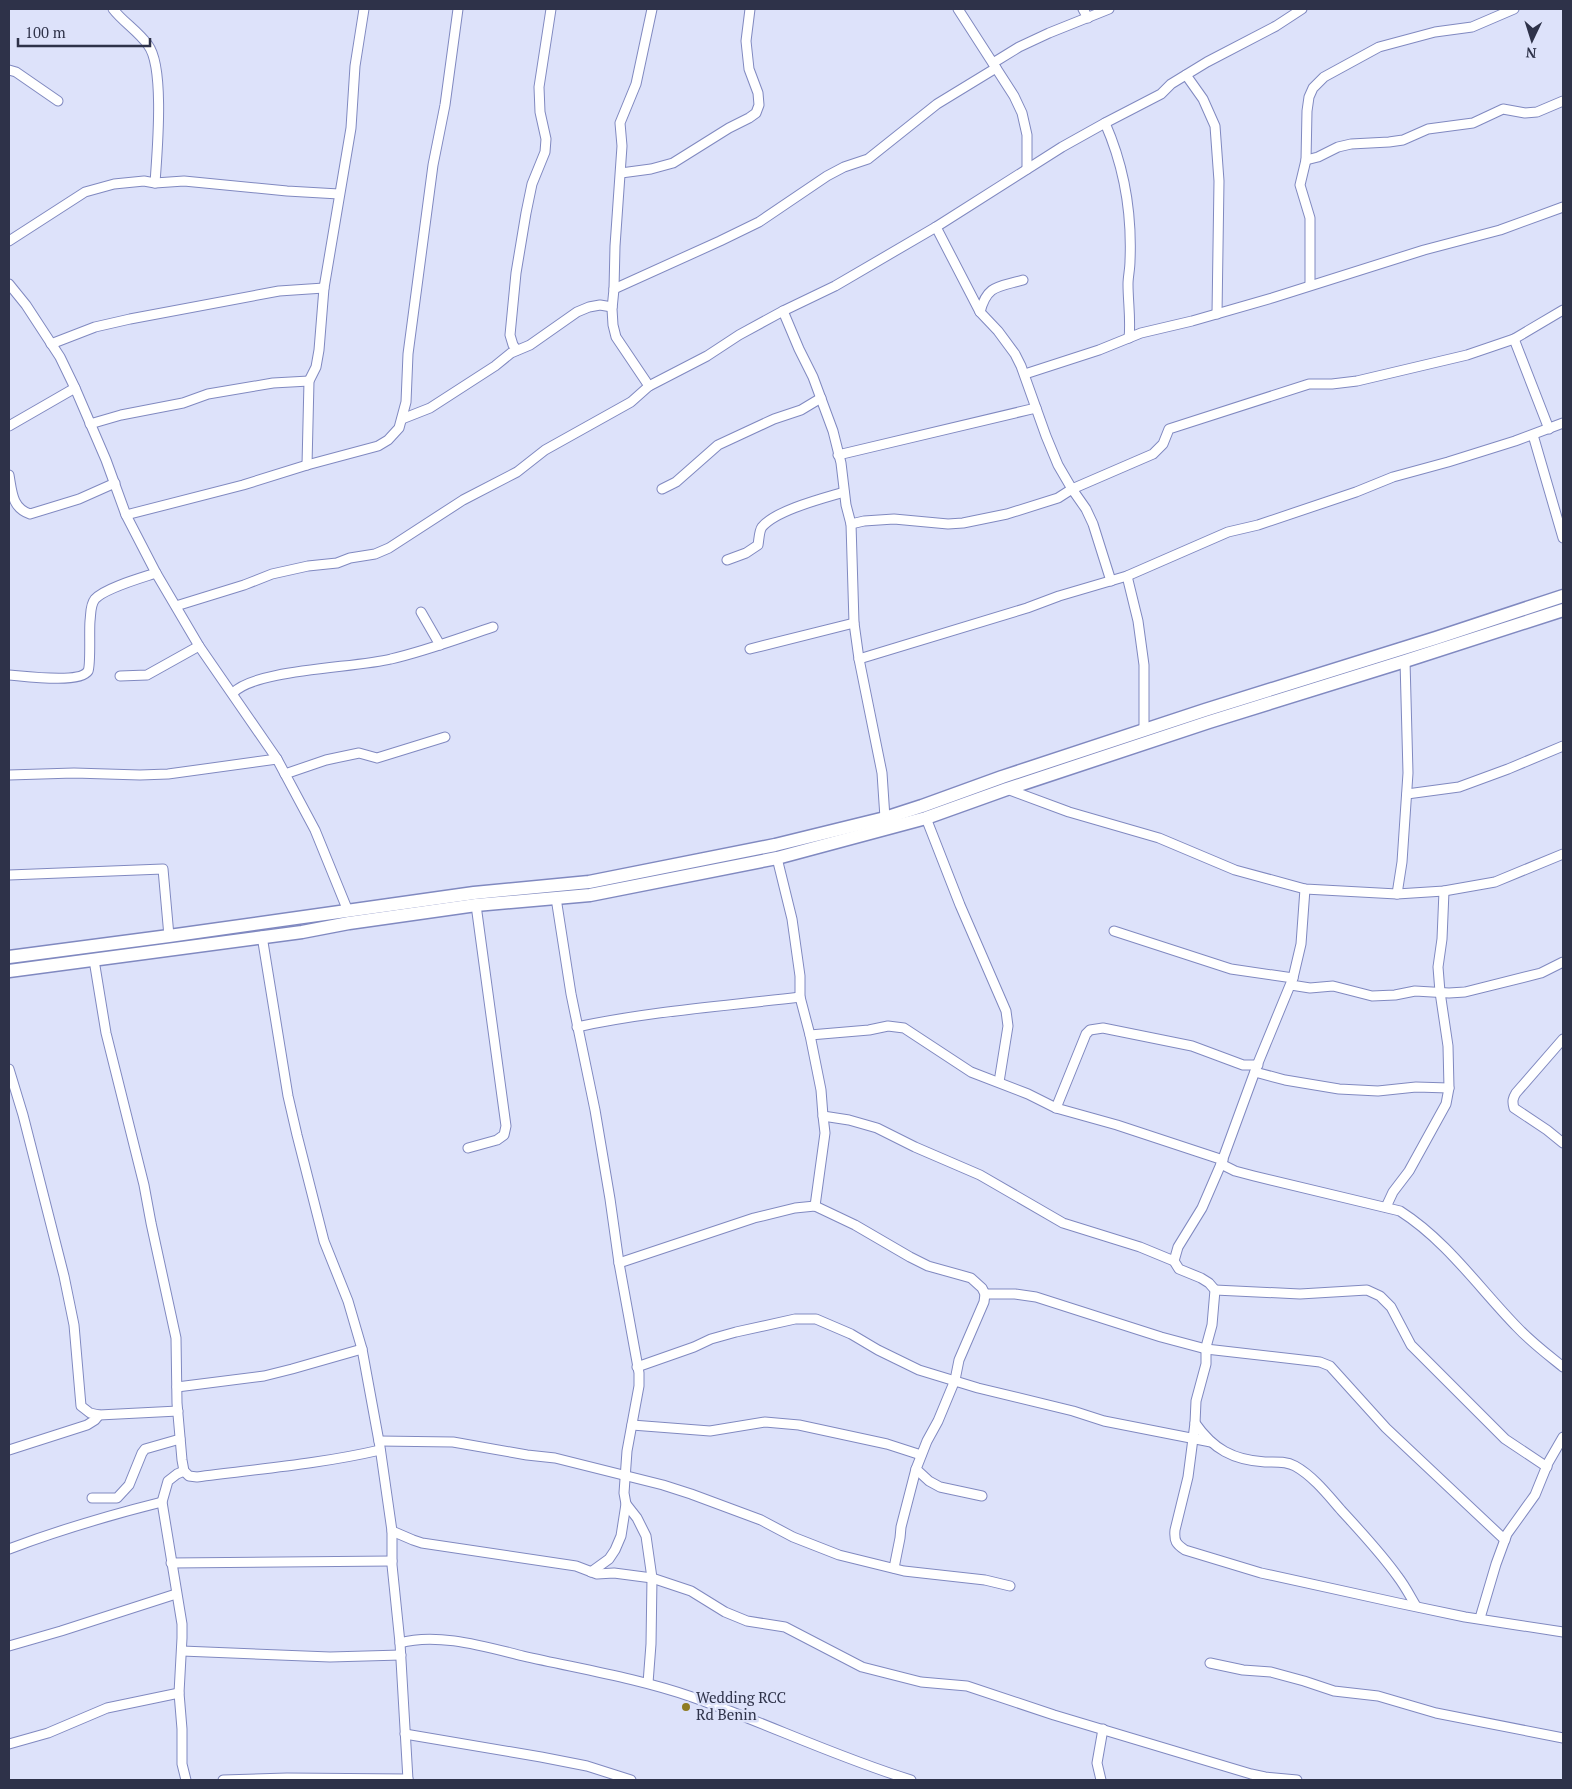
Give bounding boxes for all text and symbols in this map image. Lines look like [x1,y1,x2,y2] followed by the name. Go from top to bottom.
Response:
[18,15,150,47] scale bar
[1507,15,1557,65] north arrow
[25,22,66,42] text: 100 m
[1525,44,1537,63] text: N
[696,1687,786,1724] place label: Wedding RCC Rd Benin
[680,1701,692,1713] marker: Wedding RCC Rd Benin

